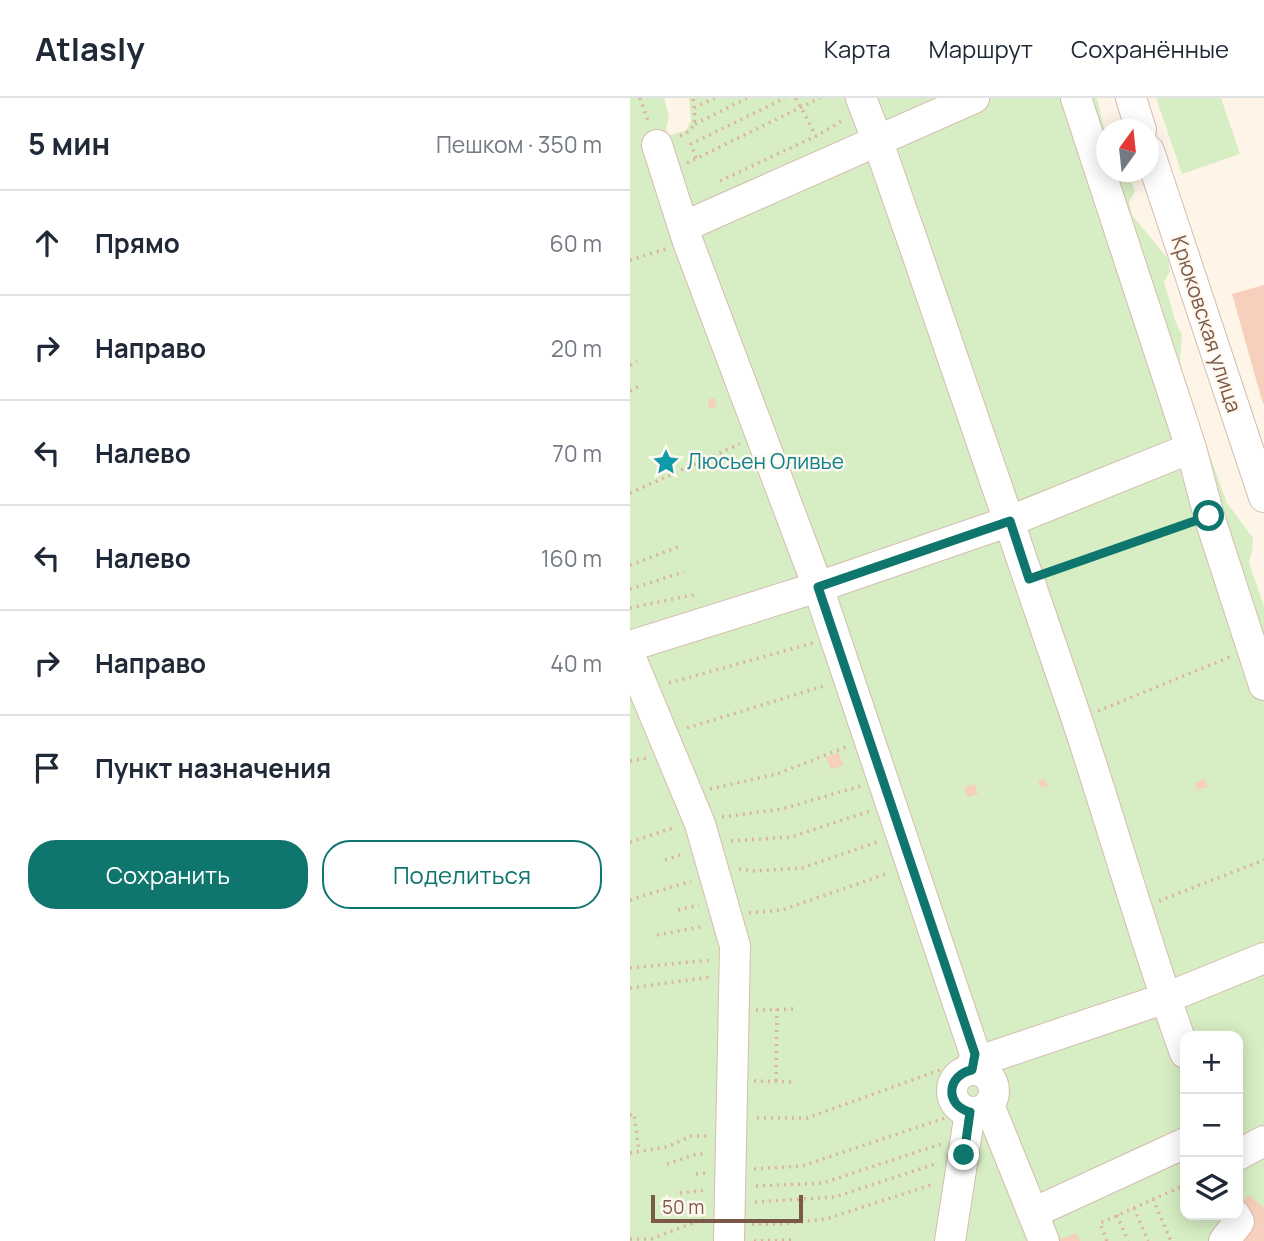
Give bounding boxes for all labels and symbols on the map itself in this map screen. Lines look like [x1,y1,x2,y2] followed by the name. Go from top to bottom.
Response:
[1096,119,1159,182] north arrow
[1165,232,1249,416] street label: Крюковская улица
[651,447,681,477] place icon: Люсьен Оливье
[687,447,844,475] place label: Люсьен Оливье
[1193,500,1224,531] route start
[948,1139,979,1170] route end
[651,1192,803,1224] scale bar

